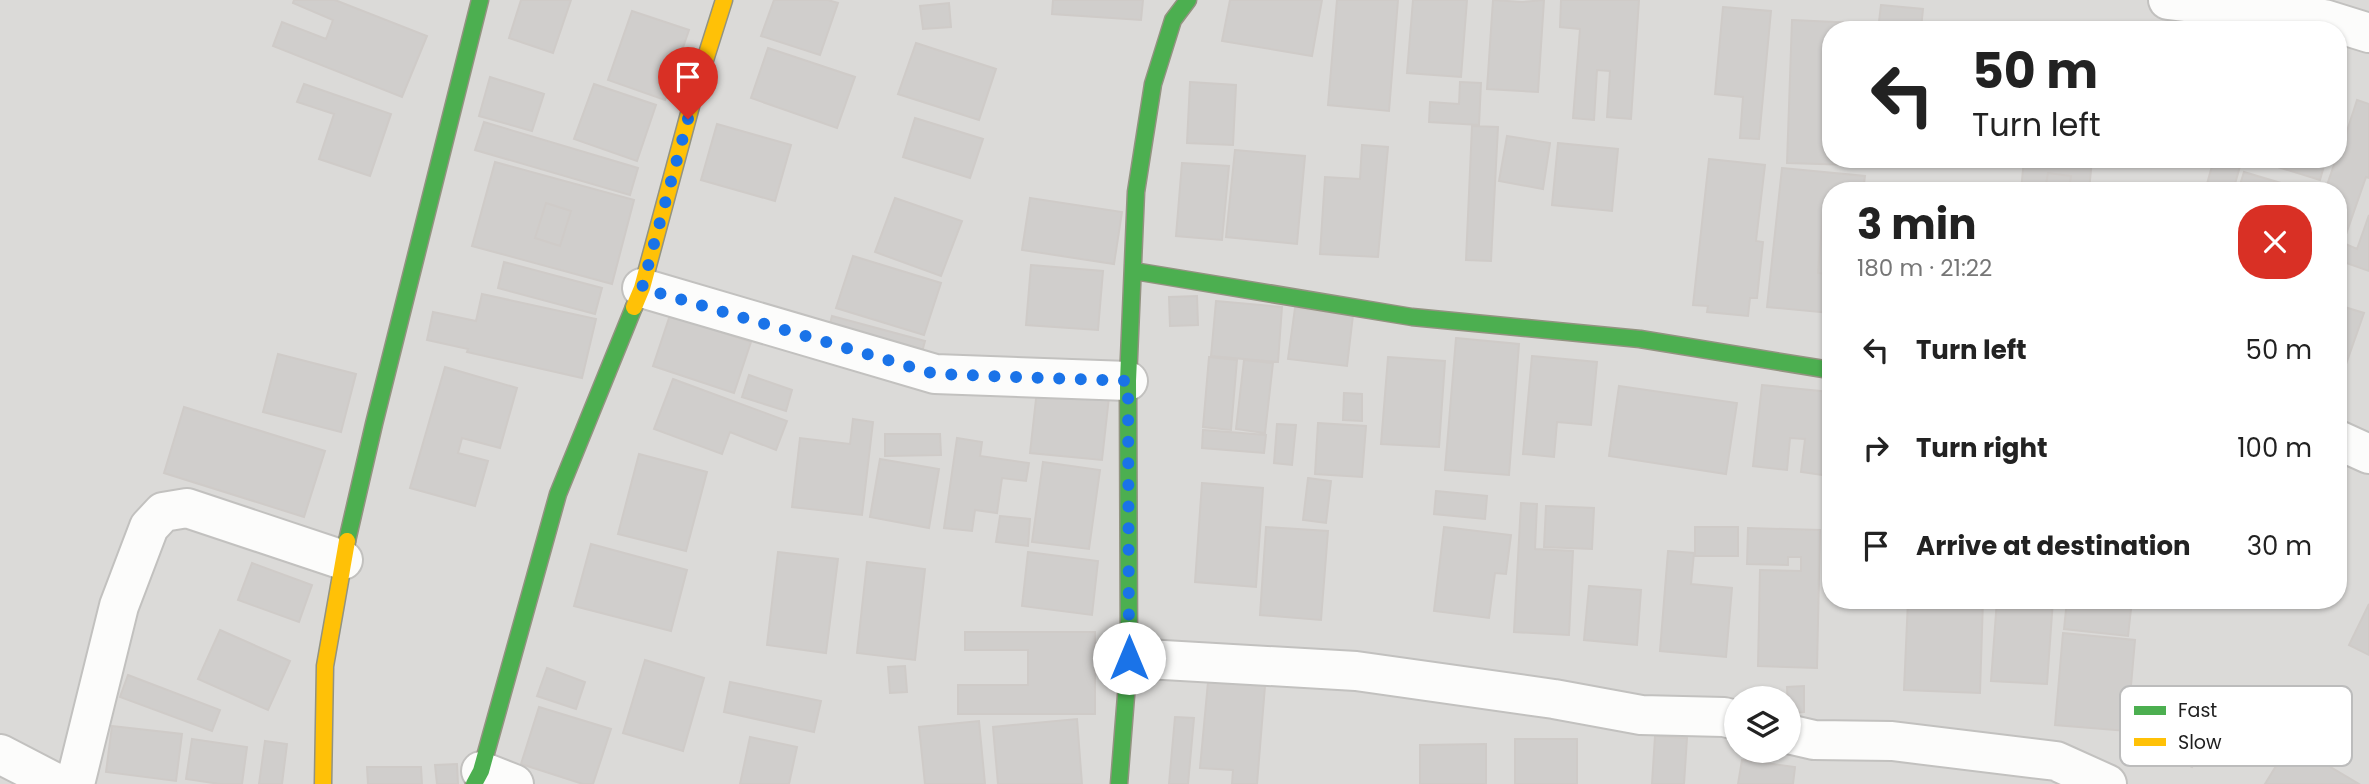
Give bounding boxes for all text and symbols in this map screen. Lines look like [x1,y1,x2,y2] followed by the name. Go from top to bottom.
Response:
[1972,37,2098,105] text: 50 m
[658,47,718,119] pin
[1857,49,1948,140] icon: left
[669,58,707,96] icon: arrive
[1972,102,2101,147] text: Turn left
[1857,195,1977,254] text: 3 min
[2238,205,2312,279] button: close
[1857,252,1992,284] text: 180 m · 21:22
[1857,331,1895,369] icon: left
[1916,332,2027,368] text: Turn left
[2246,332,2312,368] text: 50 m
[1857,429,1895,467] icon: right
[1916,430,2048,466] text: Turn right
[2237,430,2312,466] text: 100 m
[1857,527,1895,565] icon: arrive
[1916,528,2191,564] text: Arrive at destination
[2247,528,2312,564] text: 30 m
[1092,621,1166,695] position arrow
[1724,686,1801,763] map controls
[1724,686,1801,763] button: layers
[2120,686,2352,766] legend
[2178,697,2217,724] text: Fast
[2178,729,2222,756] text: Slow

